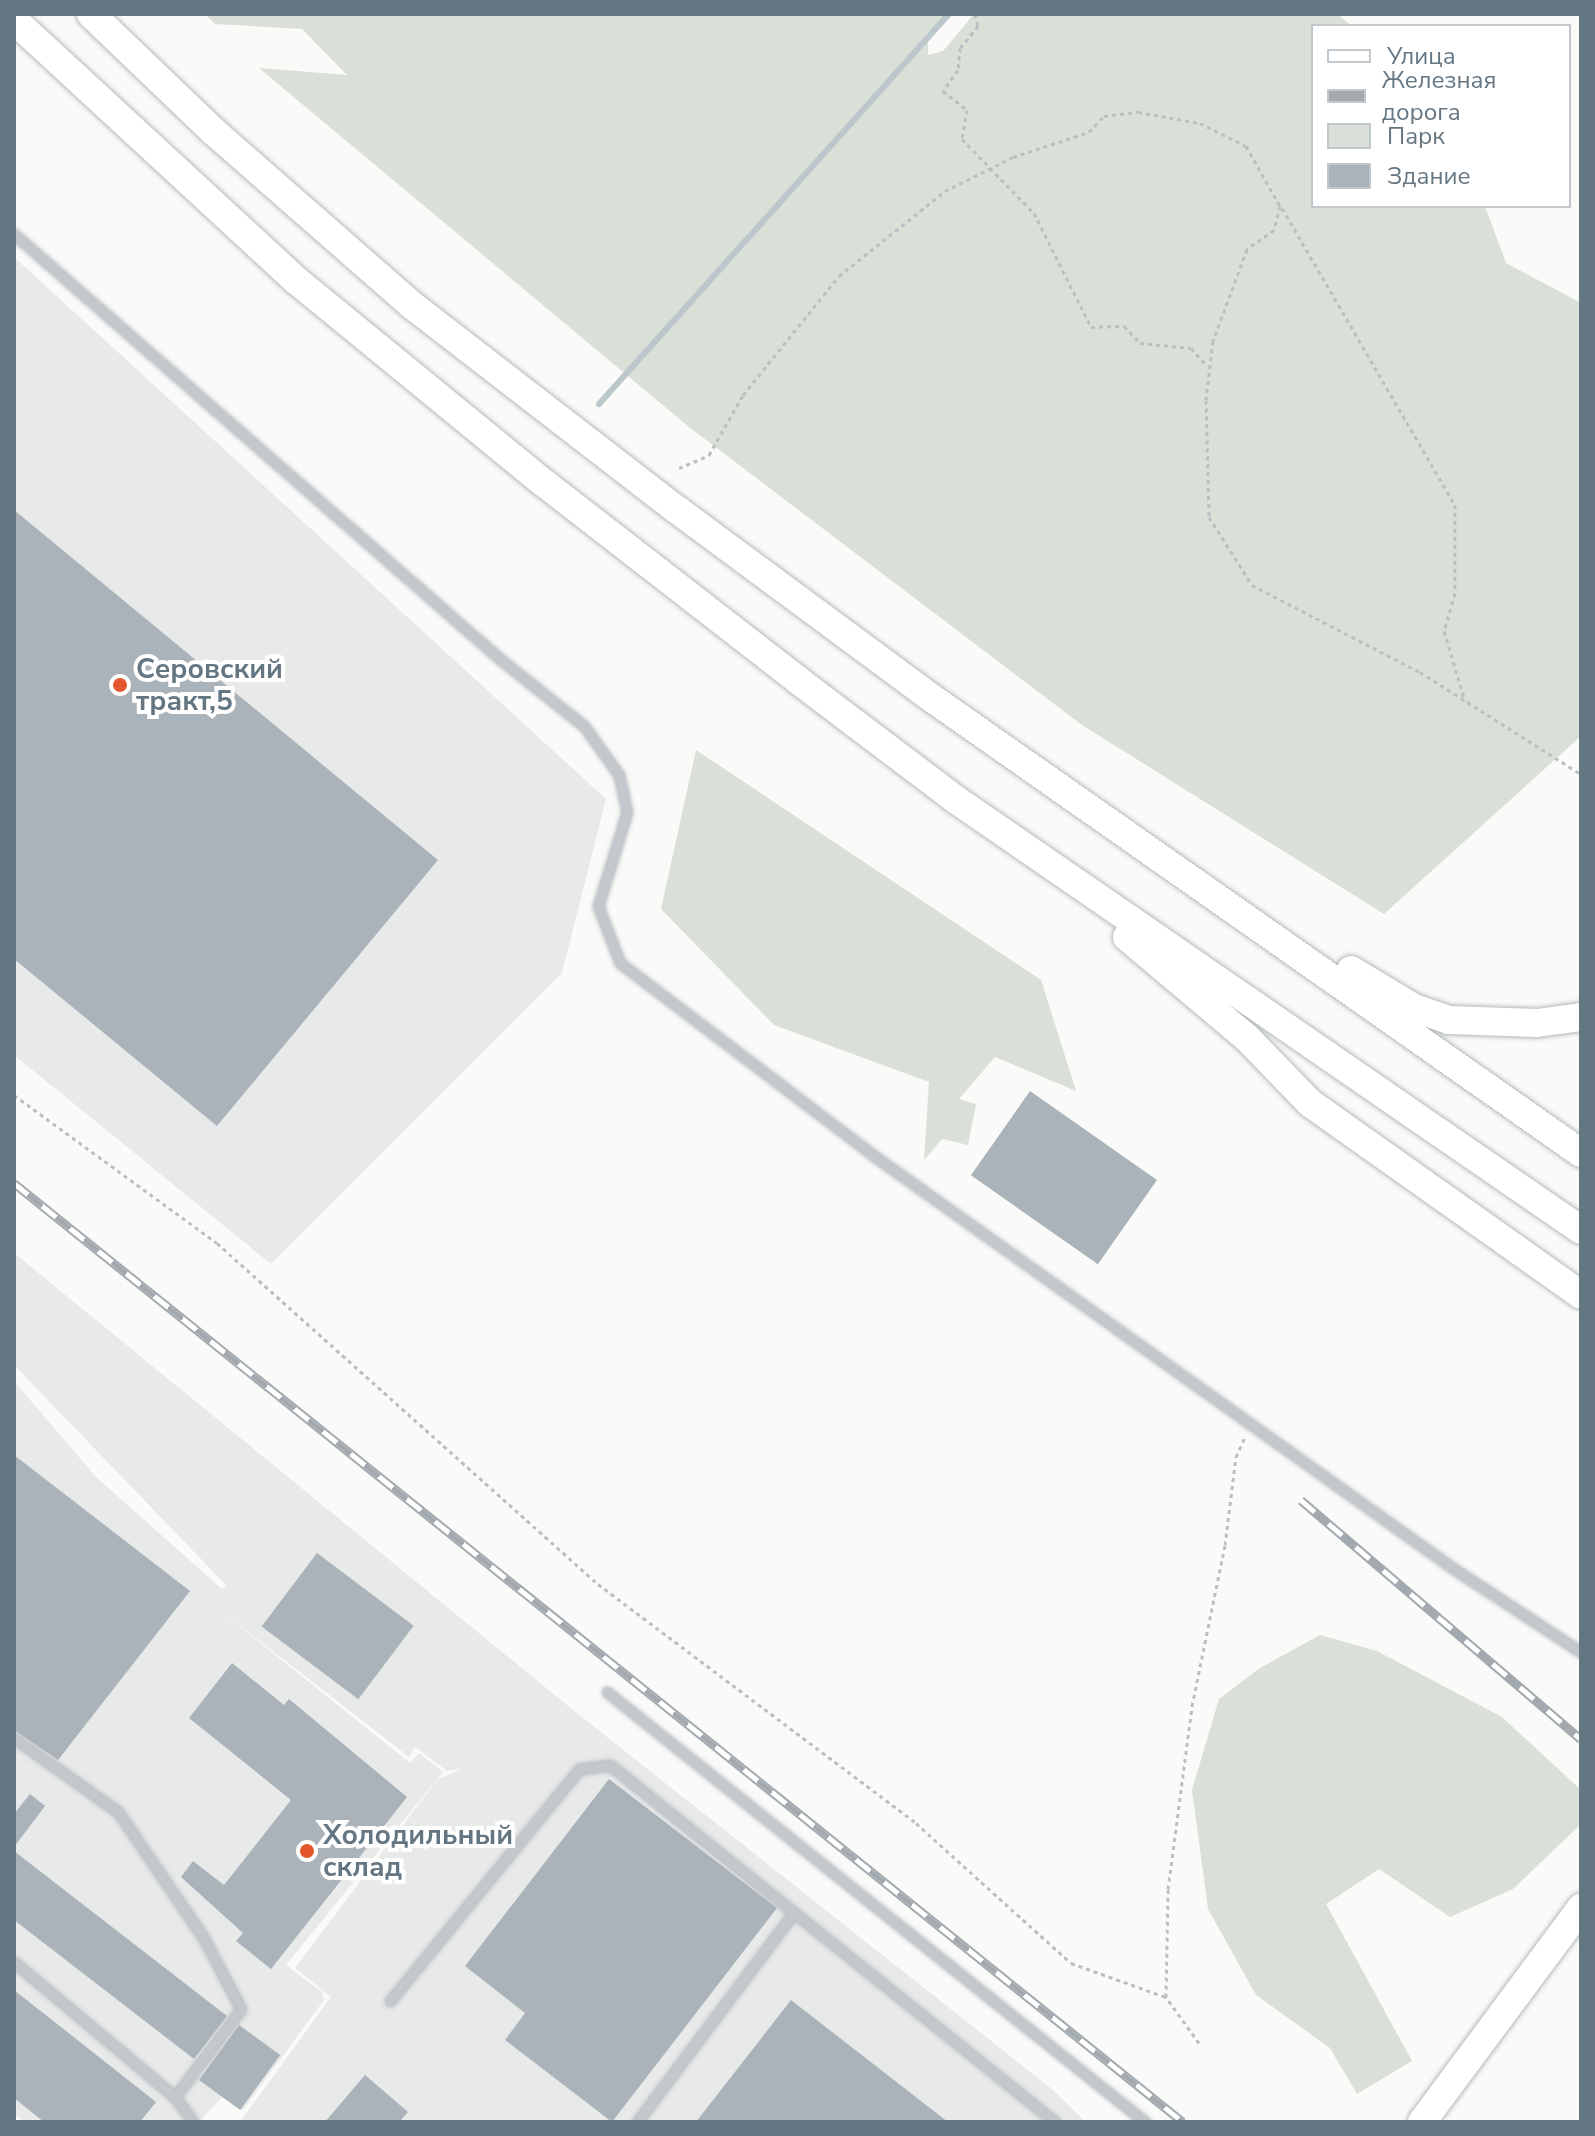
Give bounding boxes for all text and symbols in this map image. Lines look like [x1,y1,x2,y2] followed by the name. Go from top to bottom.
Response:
[1311,24,1571,208] legend
[1387,40,1456,72] text: Улица
[1382,64,1496,128] text: Железная дорога
[1387,120,1445,152] text: Парк
[1387,160,1471,192] text: Здание
[136,652,283,718] place label: Серовский тракт,5
[111,676,129,694] marker: Серовский тракт,5
[323,1818,513,1884] place label: Холодильный склад
[298,1842,316,1860] marker: Холодильный склад

